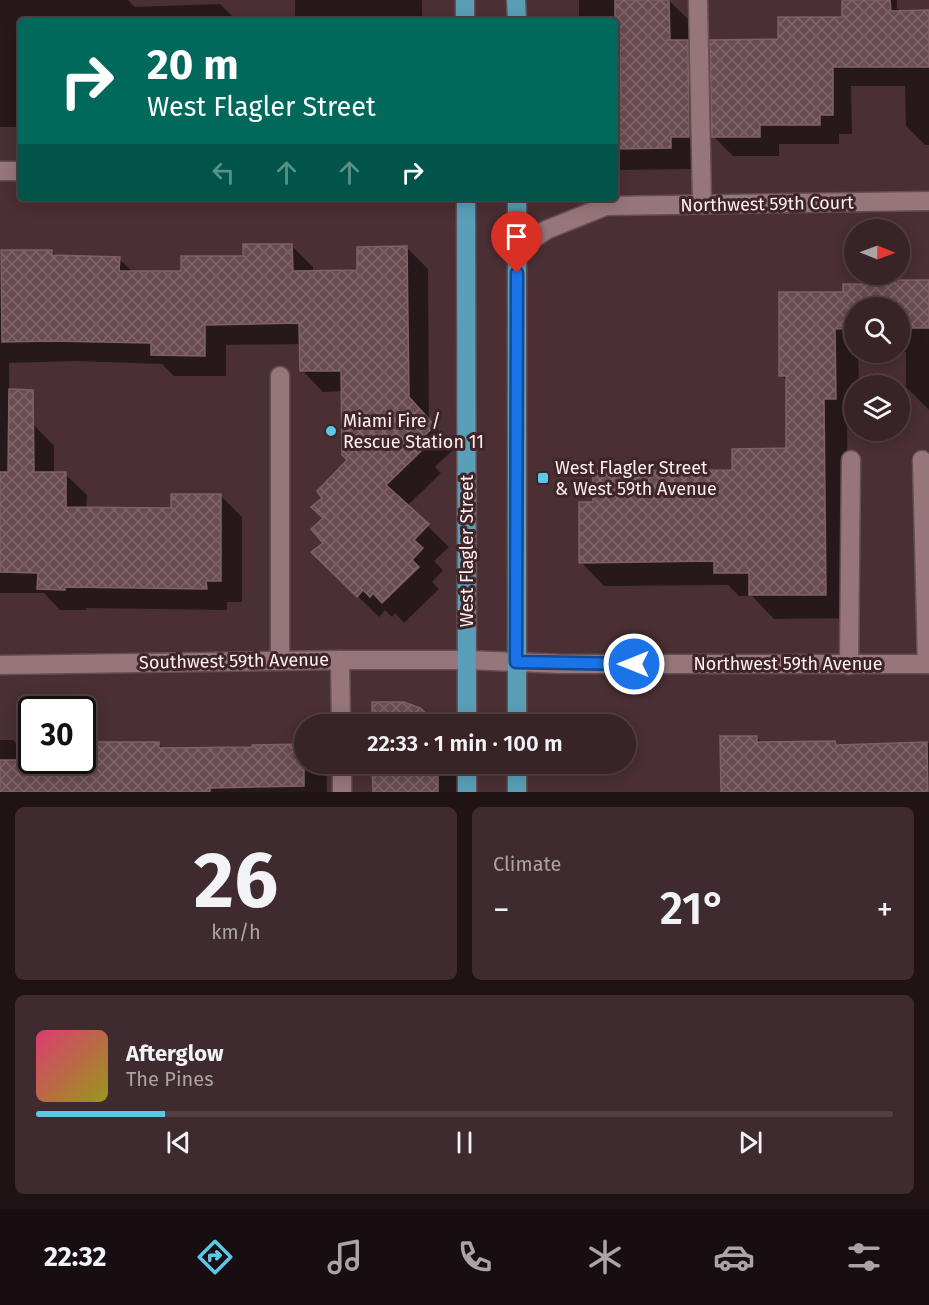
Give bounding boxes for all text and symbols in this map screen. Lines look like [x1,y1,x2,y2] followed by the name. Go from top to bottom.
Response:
[147,40,239,90] text: 20 m
[48,42,126,120] icon: right
[147,91,376,123] text: West Flagler Street
[207,156,240,189] icon: left
[270,156,303,189] icon: ahead
[333,156,366,189] icon: ahead
[396,156,429,189] icon: right
[680,191,854,217] street label: Northwest 59th Court
[491,211,542,273] pin
[844,219,910,285] north arrow
[844,219,910,441] map controls
[500,220,533,253] icon: arrive
[844,297,910,363] button: search
[844,375,910,441] button: layers
[343,410,484,453] place label: Miami Fire / Rescue Station 11
[324,424,338,438] marker: Miami Fire / Rescue Station 11
[555,457,717,500] place label: West Flagler Street & West 59th Avenue
[536,471,550,485] marker: West Flagler Street & West 59th Avenue
[456,474,478,627] street label: West Flagler Street
[602,632,666,696] position arrow
[139,648,329,674] street label: Southwest 59th Avenue
[694,653,882,675] street label: Northwest 59th Avenue
[18,696,96,774] speed limit sign: 30
[367,730,563,757] text: 22:33 · 1 min · 100 m
[194,834,278,928] text: 26
[493,852,561,876] text: Climate
[660,882,726,936] text: 21°
[493,890,510,930] text: −
[877,890,893,930] text: +
[211,920,261,944] text: km/h
[126,1040,223,1067] text: Afterglow
[126,1067,213,1091] text: The Pines
[162,1126,195,1159] icon: previous
[448,1126,481,1159] icon: pause
[734,1126,767,1159] icon: next
[194,1236,236,1278] icon: directions
[324,1236,366,1278] icon: music
[454,1236,496,1278] icon: phone
[584,1236,626,1278] icon: climate
[713,1236,755,1278] icon: car
[843,1236,885,1278] icon: filters
[44,1241,106,1273] text: 22:32

